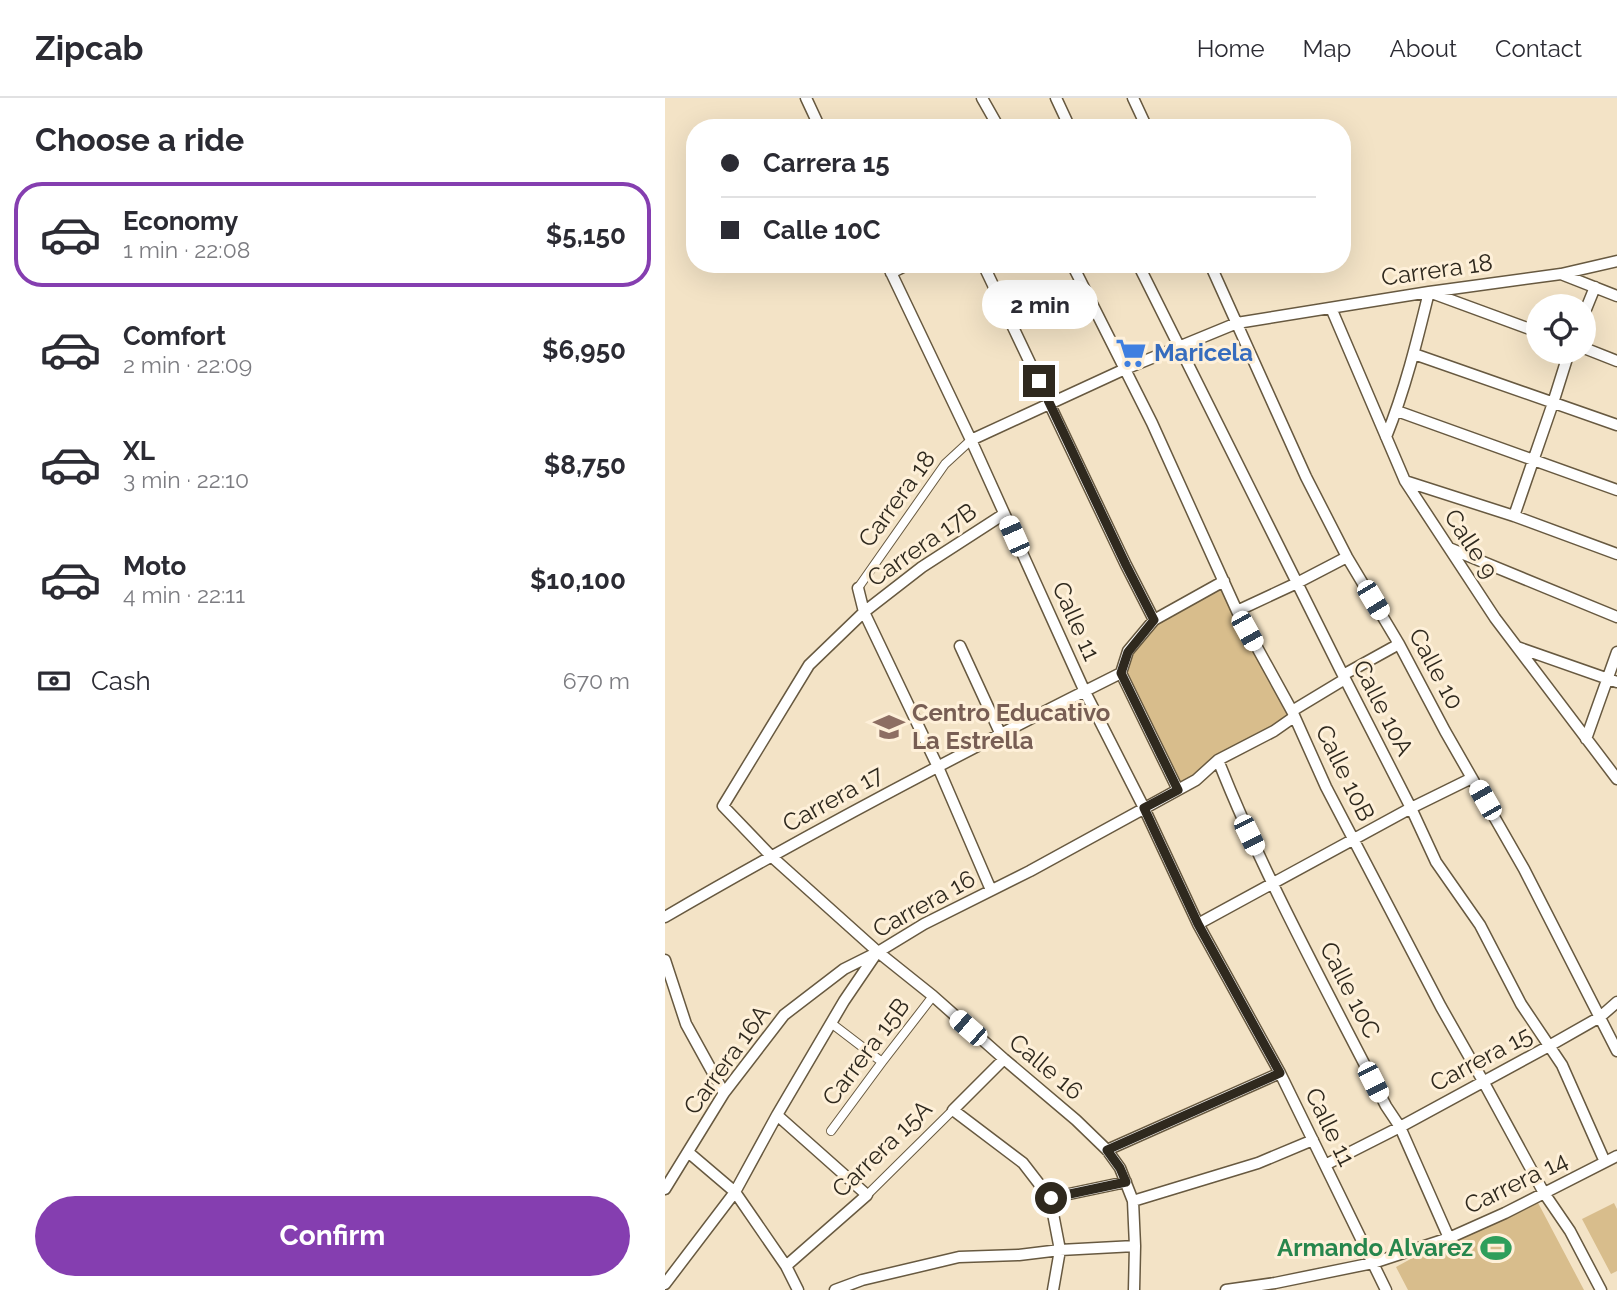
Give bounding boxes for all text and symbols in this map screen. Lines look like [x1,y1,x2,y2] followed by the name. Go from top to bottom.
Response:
[35,29,144,68] text: Zipcab
[1197,34,1265,63] text: Home
[1303,34,1351,63] text: Map
[1389,34,1457,63] text: About
[1495,34,1582,63] text: Contact
[35,121,244,158] text: Choose a ride
[763,148,890,178] text: Carrera 15
[39,203,102,266] icon: car
[123,206,238,236] text: Economy
[763,215,881,245] text: Calle 10C
[546,220,626,250] text: $5,150
[123,236,250,263] text: 1 min · 22:08
[1379,247,1494,292] street label: Carrera 18
[981,280,1097,328] callout: 2 min
[1010,291,1070,318] text: 2 min
[1526,294,1596,364] map controls
[1526,294,1596,364] button: locate
[39,318,102,381] icon: car
[123,321,226,351] text: Comfort
[542,335,626,365] text: $6,950
[1114,336,1148,370] supermarket icon: Maricela
[1154,338,1253,367] place label: Maricela
[123,351,252,378] text: 2 min · 22:09
[1023,365,1055,397] route end
[39,433,102,496] icon: car
[123,436,155,466] text: XL
[852,445,941,553] street label: Carrera 18
[544,450,626,480] text: $8,750
[123,466,249,493] text: 3 min · 22:10
[862,496,982,593] street label: Carrera 17B
[1438,504,1505,584] street label: Calle 9
[996,513,1033,559] car
[39,548,102,611] icon: car
[123,551,186,581] text: Moto
[530,565,626,595] text: $10,100
[1046,577,1107,665] street label: Calle 11
[1354,577,1393,623] car
[123,581,245,608] text: 4 min · 22:11
[1228,608,1267,654] car
[1403,623,1470,714] street label: Calle 10
[1347,655,1420,760] street label: Calle 10A
[35,662,73,700] icon: cash
[91,666,151,696] text: Cash
[563,667,630,694] text: 670 m
[912,698,1110,755] place label: Centro Educativo La Estrella
[872,710,906,744] school or university icon: Centro Educativo La Estrella
[1310,720,1381,826] street label: Calle 10B
[777,759,888,838] street label: Carrera 17
[1466,777,1505,823] car
[1231,812,1268,858] car
[868,864,980,943] street label: Carrera 16
[1314,937,1387,1043] street label: Calle 10C
[816,992,915,1111] street label: Carrera 15B
[677,999,776,1120] street label: Carrera 16A
[946,1006,991,1050] car
[1425,1020,1537,1097] street label: Carrera 15
[1003,1027,1089,1106] street label: Calle 16
[1355,1059,1392,1105] car
[1299,1083,1362,1171] street label: Calle 11
[826,1094,937,1203] street label: Carrera 15A
[1460,1145,1572,1220] street label: Carrera 14
[1035,1182,1067,1214] route start
[35,1196,630,1276] button: Confirm
[1479,1231,1513,1265] sports icon: Armando Alvarez
[1277,1233,1473,1262] place label: Armando Alvarez

